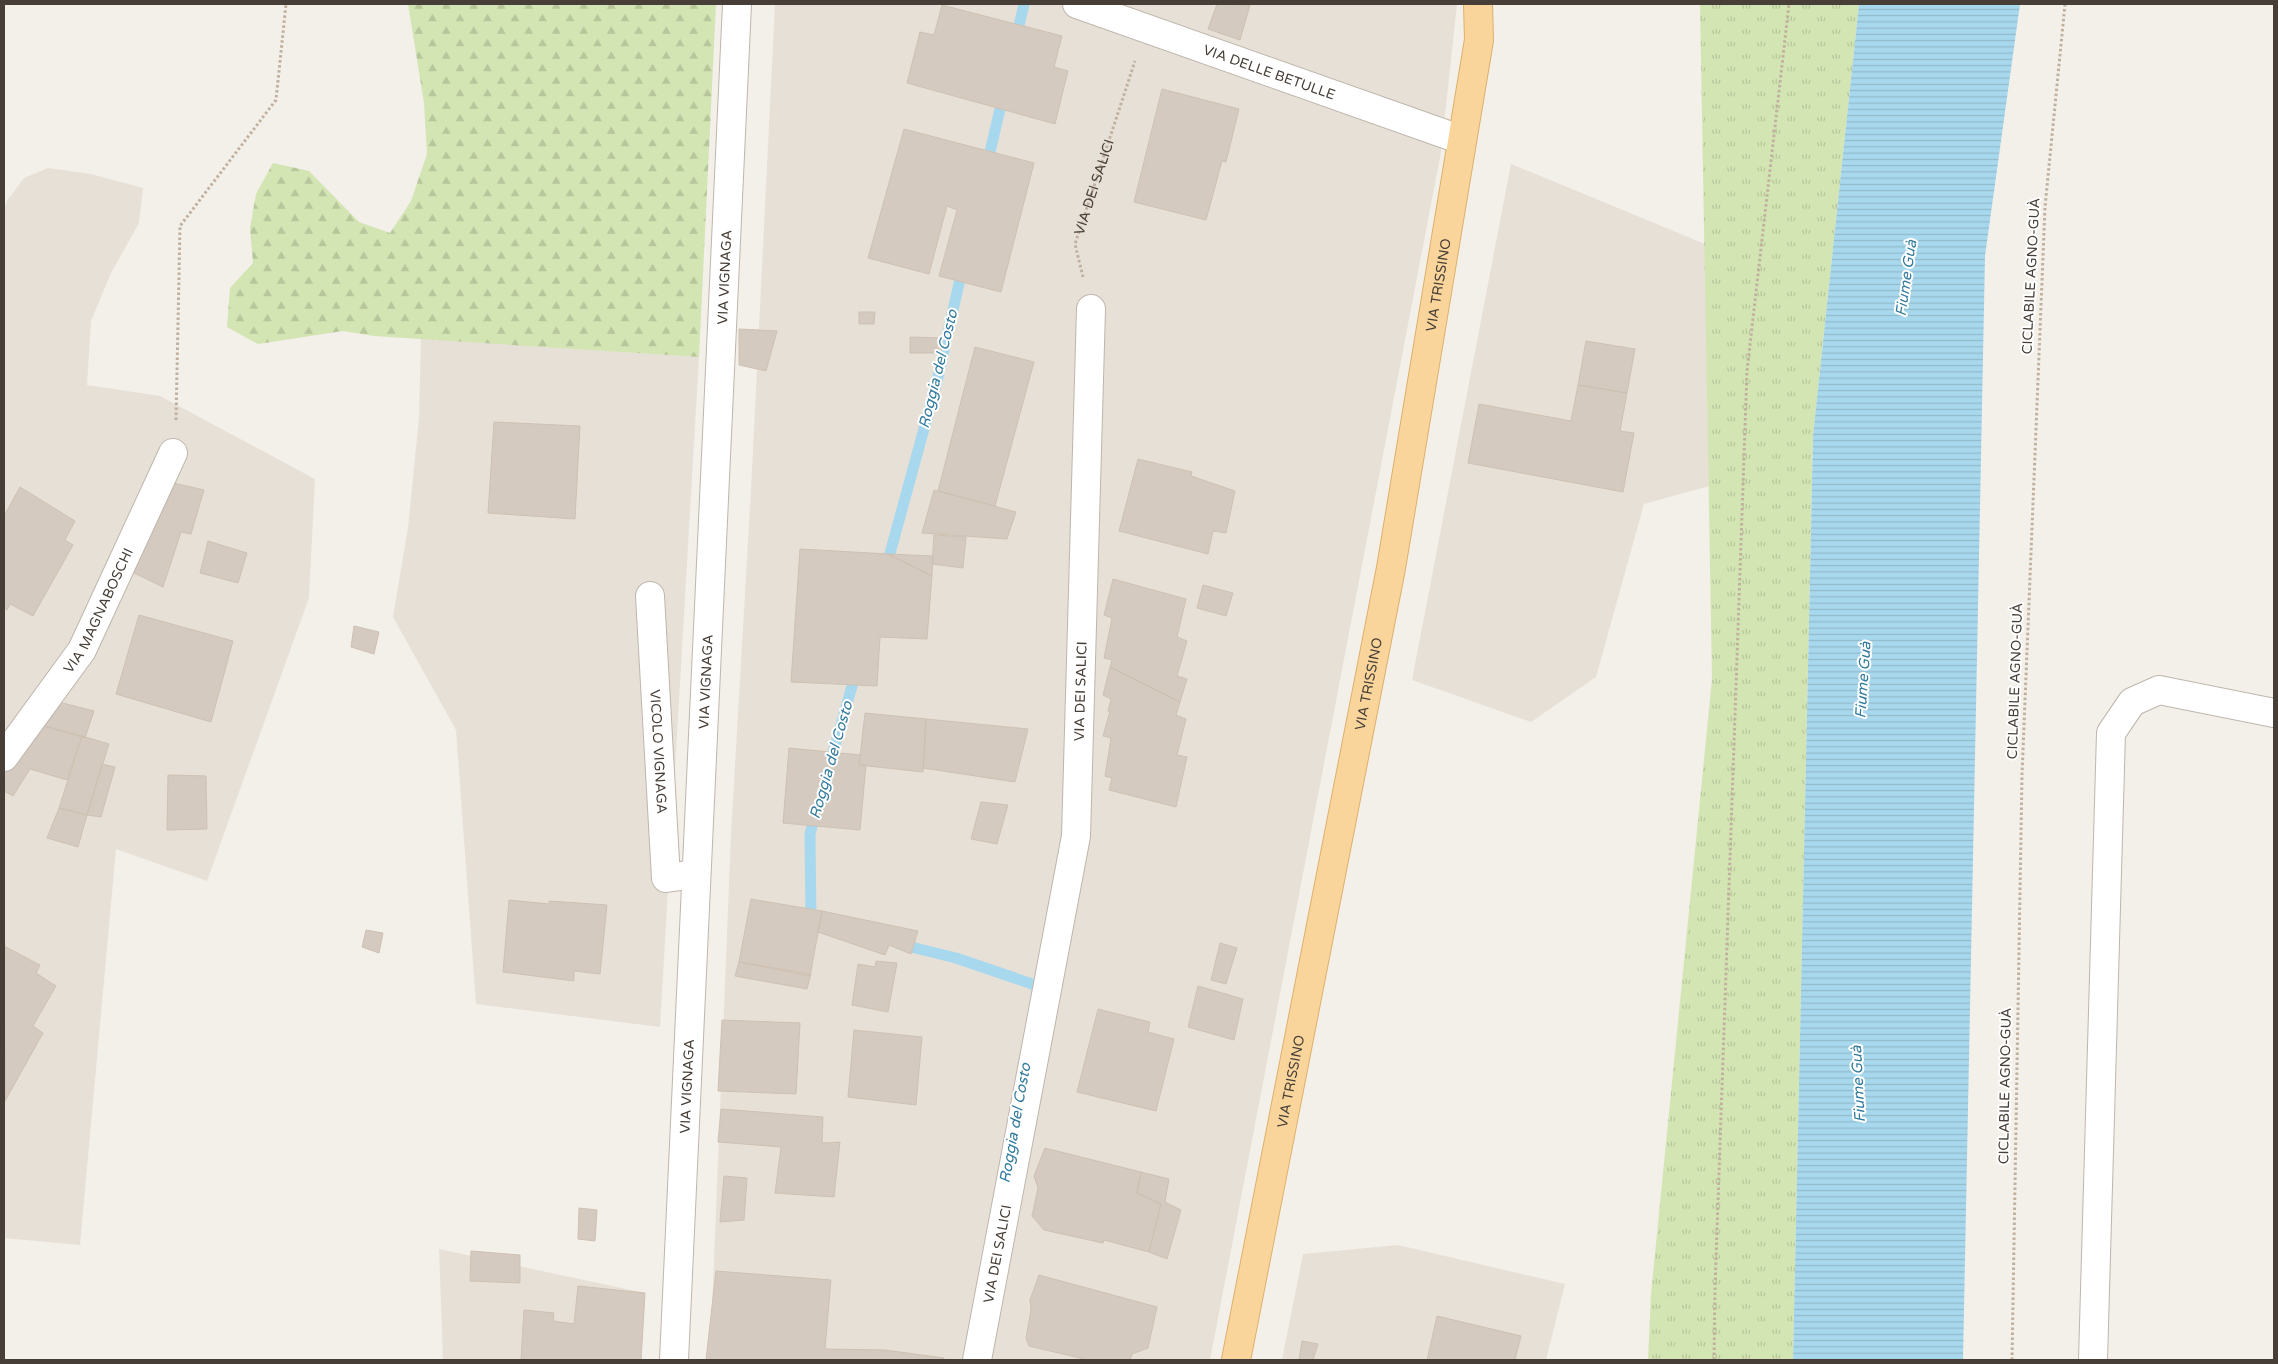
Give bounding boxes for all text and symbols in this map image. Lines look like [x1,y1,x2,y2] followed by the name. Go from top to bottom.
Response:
[1201,41,1338,103] street label: VIA DELLE BETULLE
[1070,137,1117,237] street label: VIA DEI SALICI
[2018,197,2044,355] street label: CICLABILE AGNO-GUÀ
[714,229,735,325] street label: VIA VIGNAGA
[1422,237,1454,333] street label: VIA TRISSINO
[1892,238,1920,317] water label: Fiume Guà
[915,307,962,430] water label: Roggia del Costo
[60,545,136,676] street label: VIA MAGNABOSCHI
[2004,602,2026,760] street label: CICLABILE AGNO-GUÀ
[695,634,716,729] street label: VIA VIGNAGA
[1351,636,1386,732] street label: VIA TRISSINO
[1851,640,1875,719] water label: Fiume Guà
[1070,641,1090,741] street label: VIA DEI SALICI
[647,689,671,814] street label: VICOLO VIGNAGA
[806,698,857,821] water label: Roggia del Costo
[1995,1008,2015,1164] street label: CICLABILE AGNO-GUÀ
[1273,1033,1308,1129] street label: VIA TRISSINO
[676,1039,697,1134] street label: VIA VIGNAGA
[1847,1045,1869,1123] water label: Fiume Guà
[996,1061,1035,1184] water label: Roggia del Costo
[979,1203,1015,1304] street label: VIA DEI SALICI

